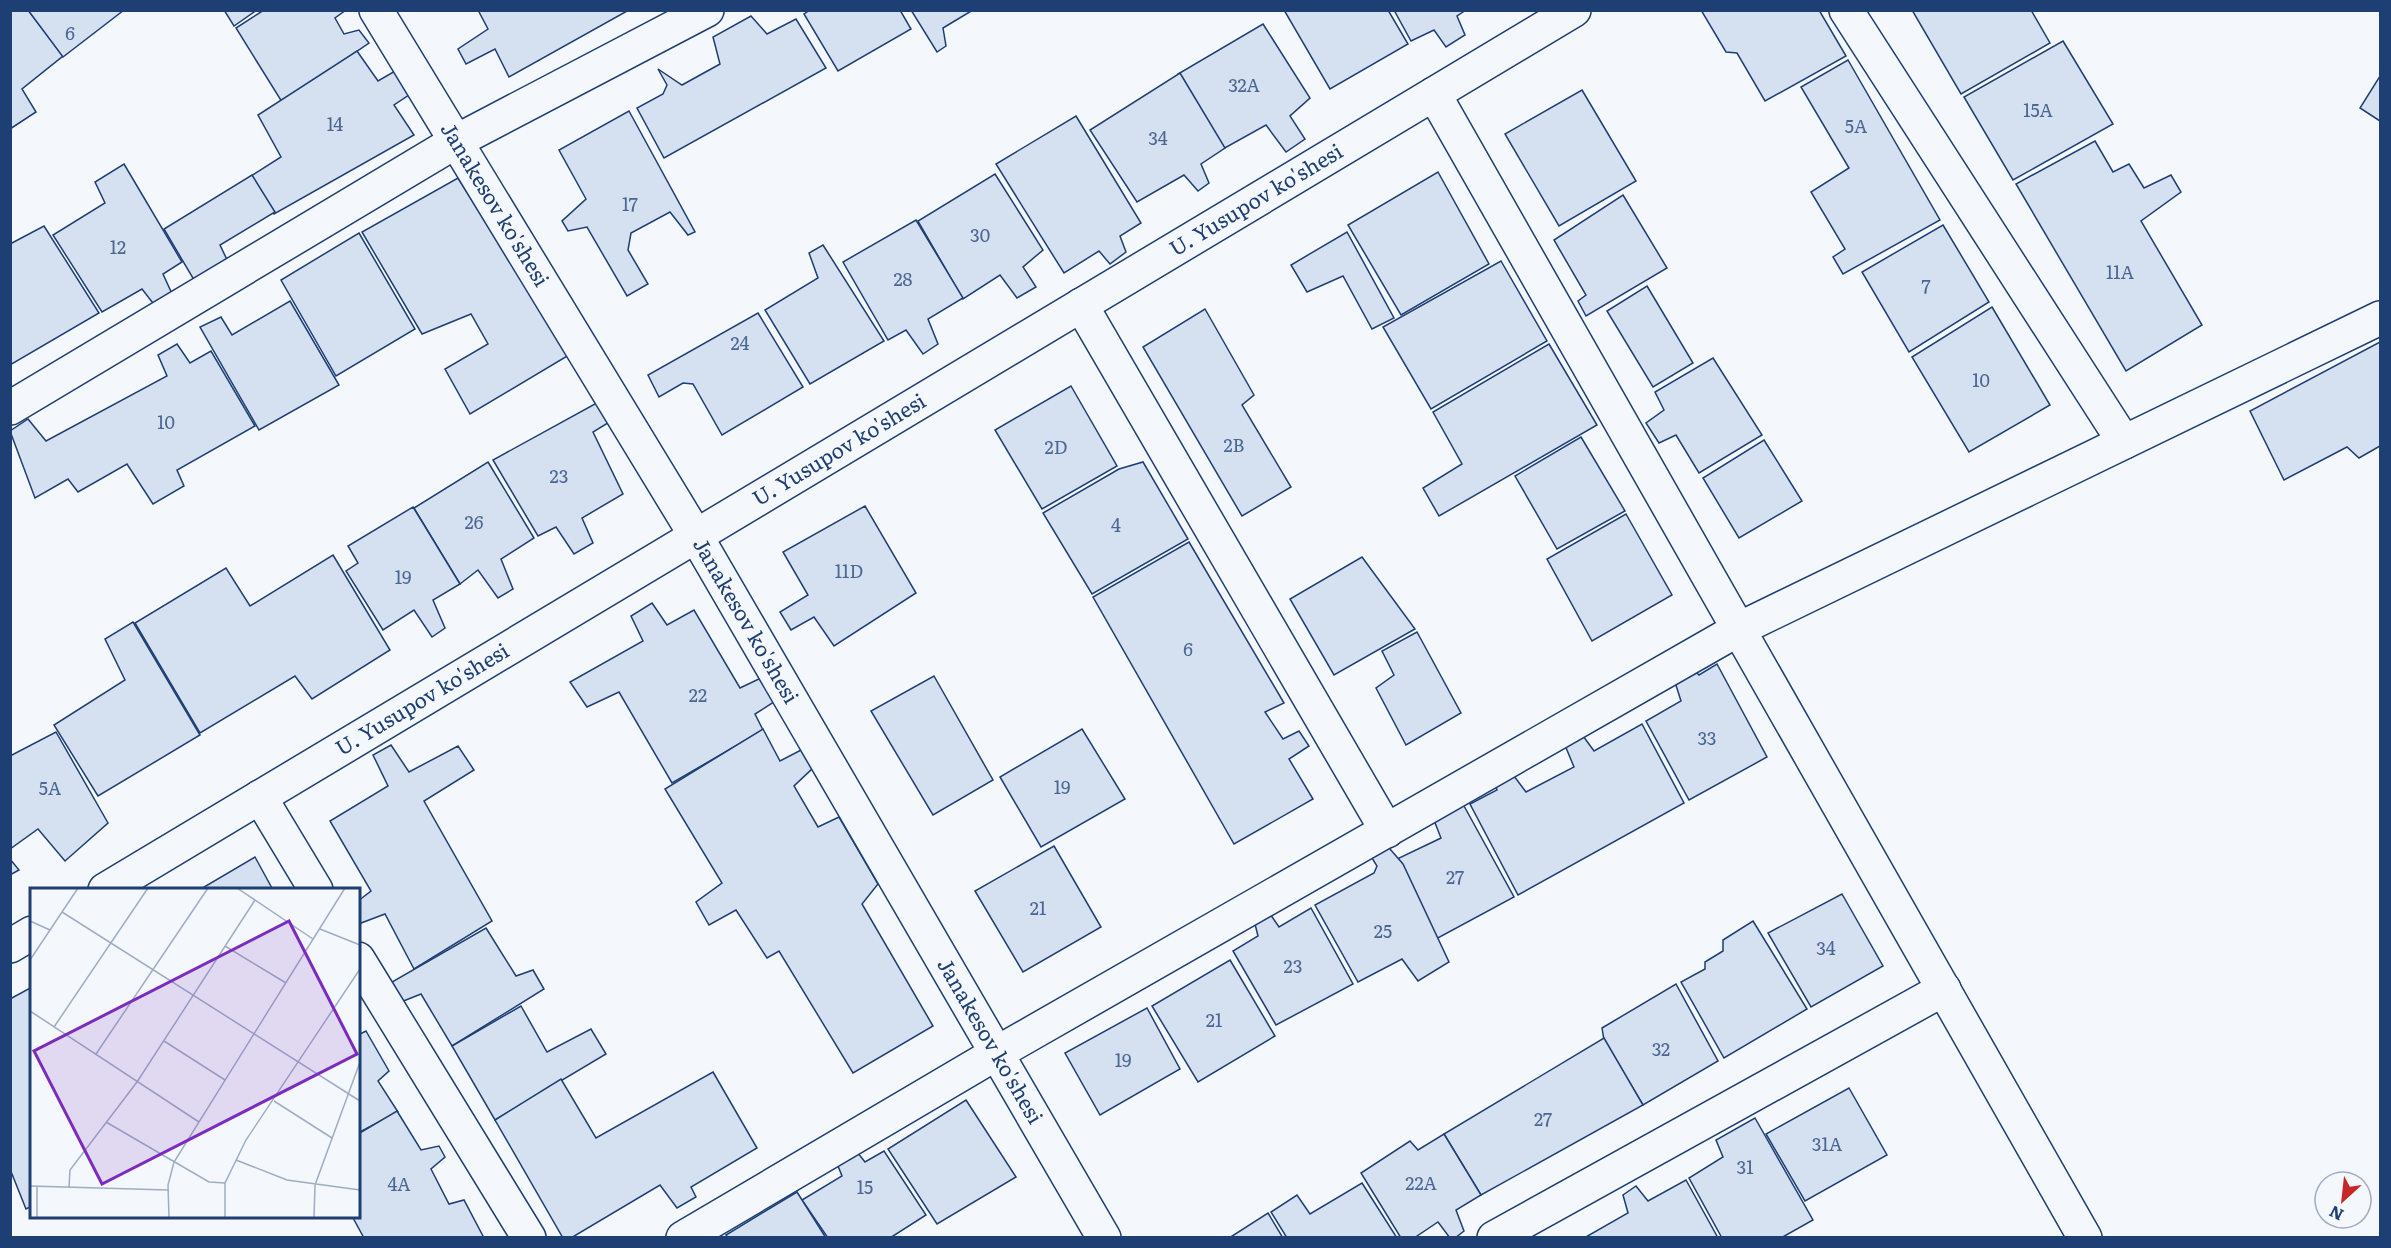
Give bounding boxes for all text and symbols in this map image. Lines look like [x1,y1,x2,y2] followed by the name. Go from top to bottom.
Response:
[65,19,75,46] house number: 6
[1228,71,1260,98] house number: 32A
[2023,96,2053,123] house number: 15A
[327,110,343,137] house number: 14
[1845,112,1867,139] house number: 5A
[435,115,559,292] street label: Janakesov ko'shesi
[1148,124,1168,151] house number: 34
[1162,134,1348,262] street label: U. Yusupov ko'shesi
[622,190,638,217] house number: 17
[970,221,990,248] house number: 30
[110,233,126,260] house number: 12
[2106,258,2134,285] house number: 11A
[893,265,913,292] house number: 28
[1921,272,1931,299] house number: 7
[730,329,750,356] house number: 24
[1972,366,1990,393] house number: 10
[745,384,931,512] street label: U. Yusupov ko'shesi
[157,408,175,435] house number: 10
[1223,431,1245,458] house number: 2B
[1045,433,1067,460] house number: 2D
[550,462,568,489] house number: 23
[465,508,484,535] house number: 26
[1111,511,1121,538] house number: 4
[687,531,808,709] street label: Janakesov ko'shesi
[835,557,863,584] house number: 11D
[395,563,411,590] house number: 19
[329,634,514,762] street label: U. Yusupov ko'shesi
[1183,635,1193,662] house number: 6
[689,681,707,708] house number: 22
[1698,724,1716,751] house number: 33
[1054,773,1070,800] house number: 19
[39,774,61,801] house number: 5A
[1446,863,1464,890] house number: 27
[30,888,360,1218] inset map
[1030,894,1046,921] house number: 21
[1374,917,1392,944] house number: 25
[1816,934,1836,961] house number: 34
[931,951,1052,1129] street label: Janakesov ko'shesi
[1284,952,1302,979] house number: 23
[1206,1006,1222,1033] house number: 21
[1652,1035,1670,1062] house number: 32
[1115,1046,1131,1073] house number: 19
[1534,1105,1552,1132] house number: 27
[1812,1130,1842,1157] house number: 31A
[1736,1153,1754,1180] house number: 31
[1405,1169,1437,1196] house number: 22A
[387,1170,411,1197] house number: 4A
[2313,1170,2373,1230] north arrow
[857,1173,873,1200] house number: 15
[2324,1201,2347,1228] text: N

